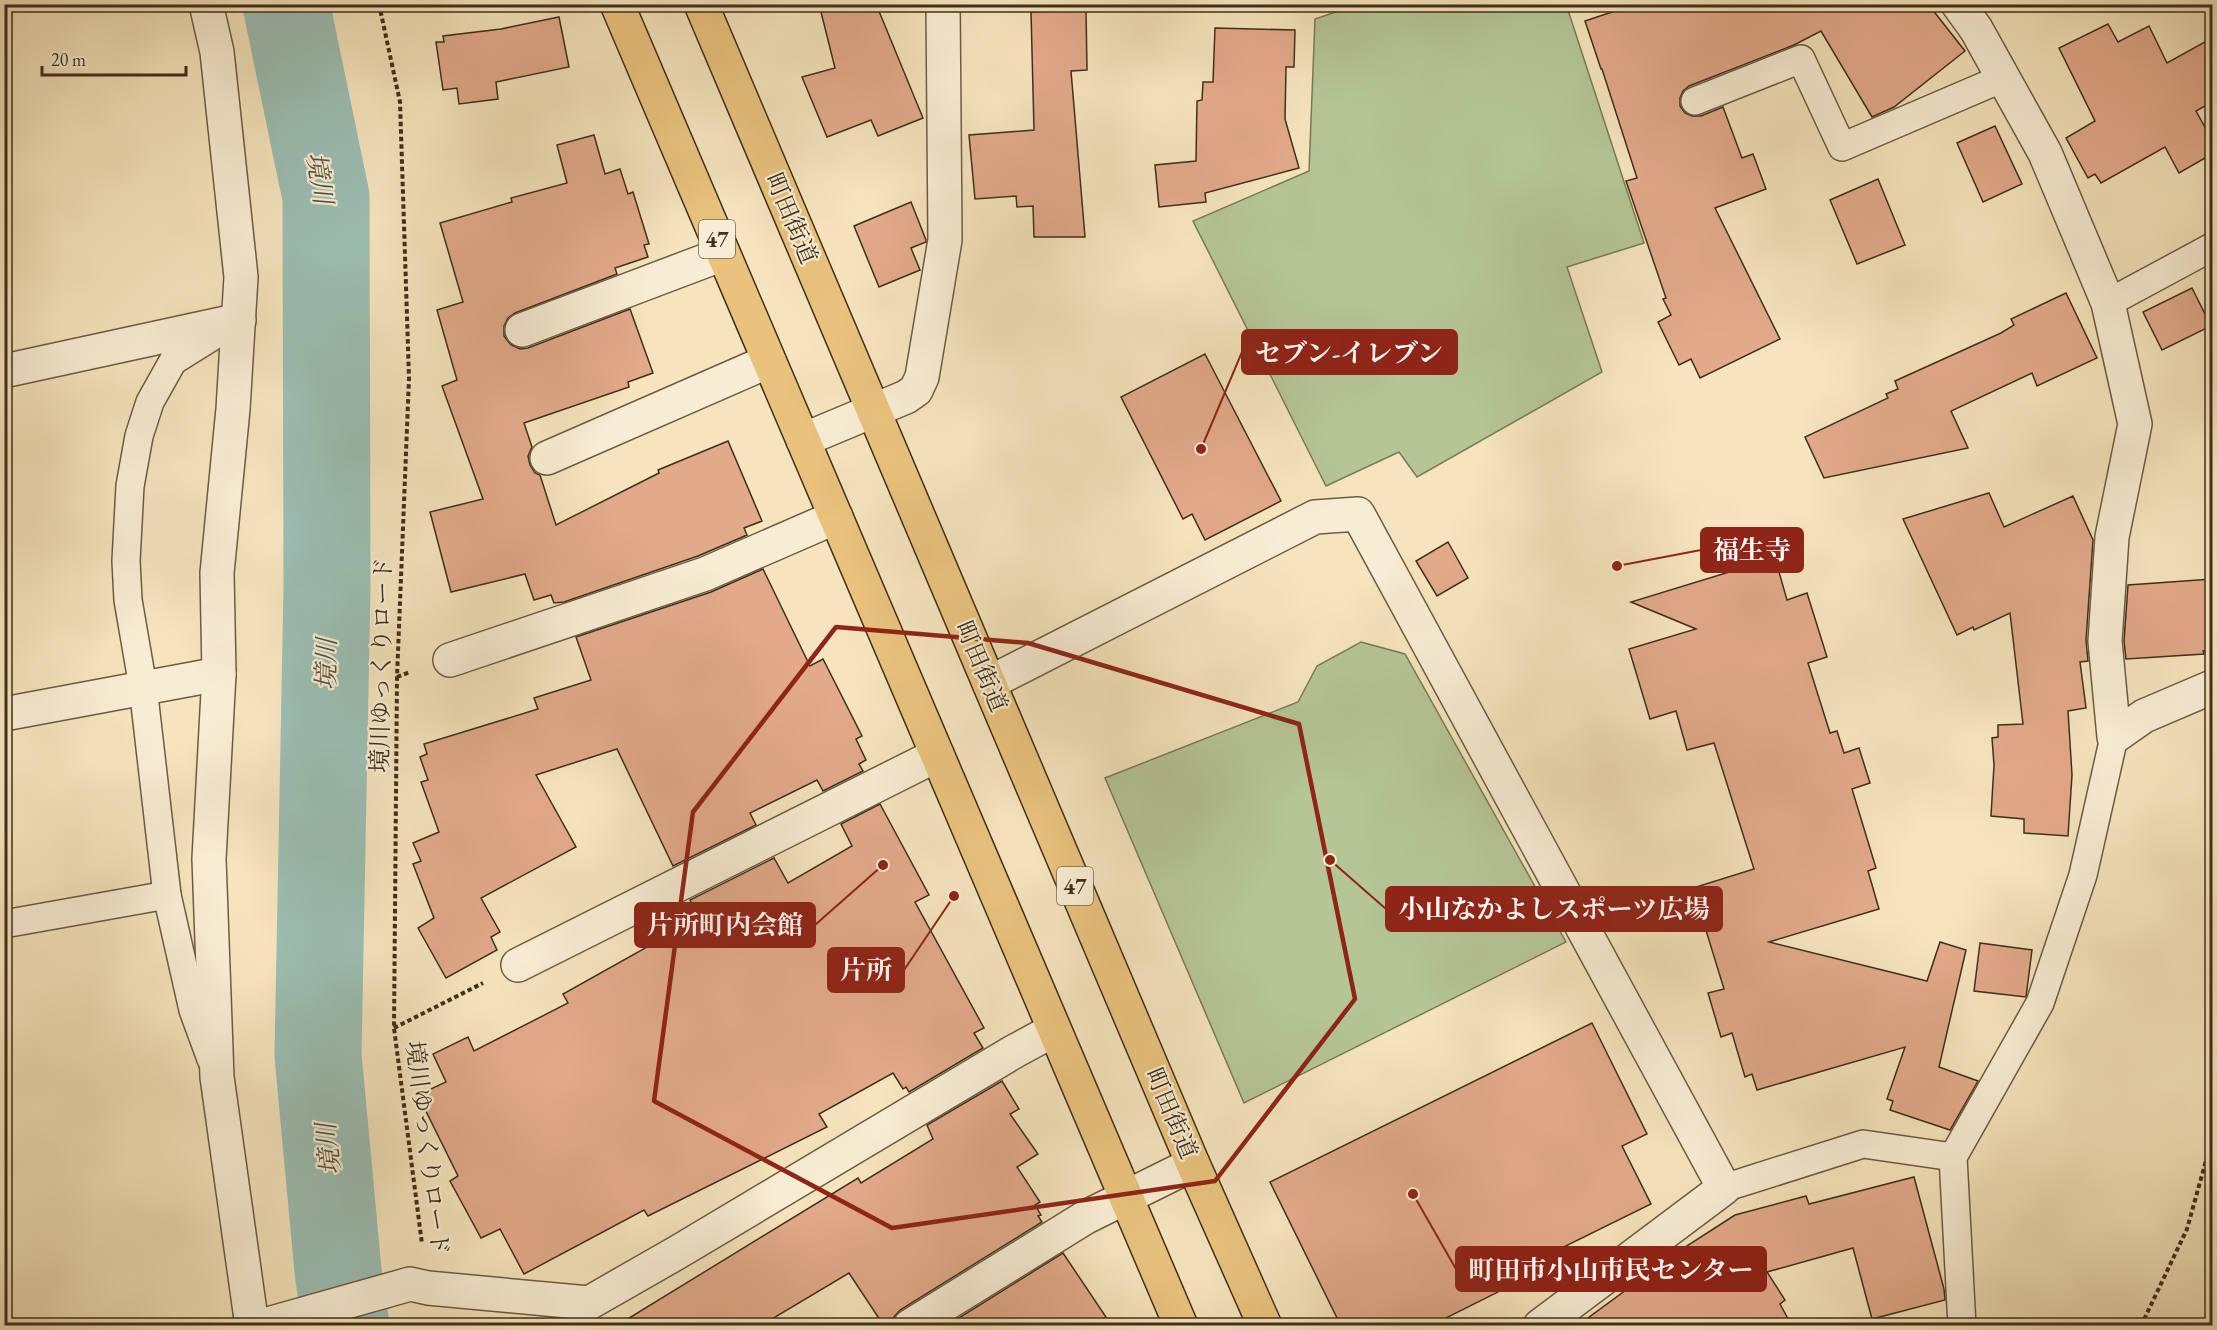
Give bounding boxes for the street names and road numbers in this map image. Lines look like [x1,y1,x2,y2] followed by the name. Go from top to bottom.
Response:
[759,168,825,268] street label: 町田街道
[699,220,735,258] road number: 47
[364,557,398,773] street label: 境川ゆっくりロード
[949,616,1015,716] street label: 町田街道
[1057,867,1093,905] road number: 47
[399,1039,457,1257] street label: 境川ゆっくりロード
[1139,1063,1205,1163] street label: 町田街道

